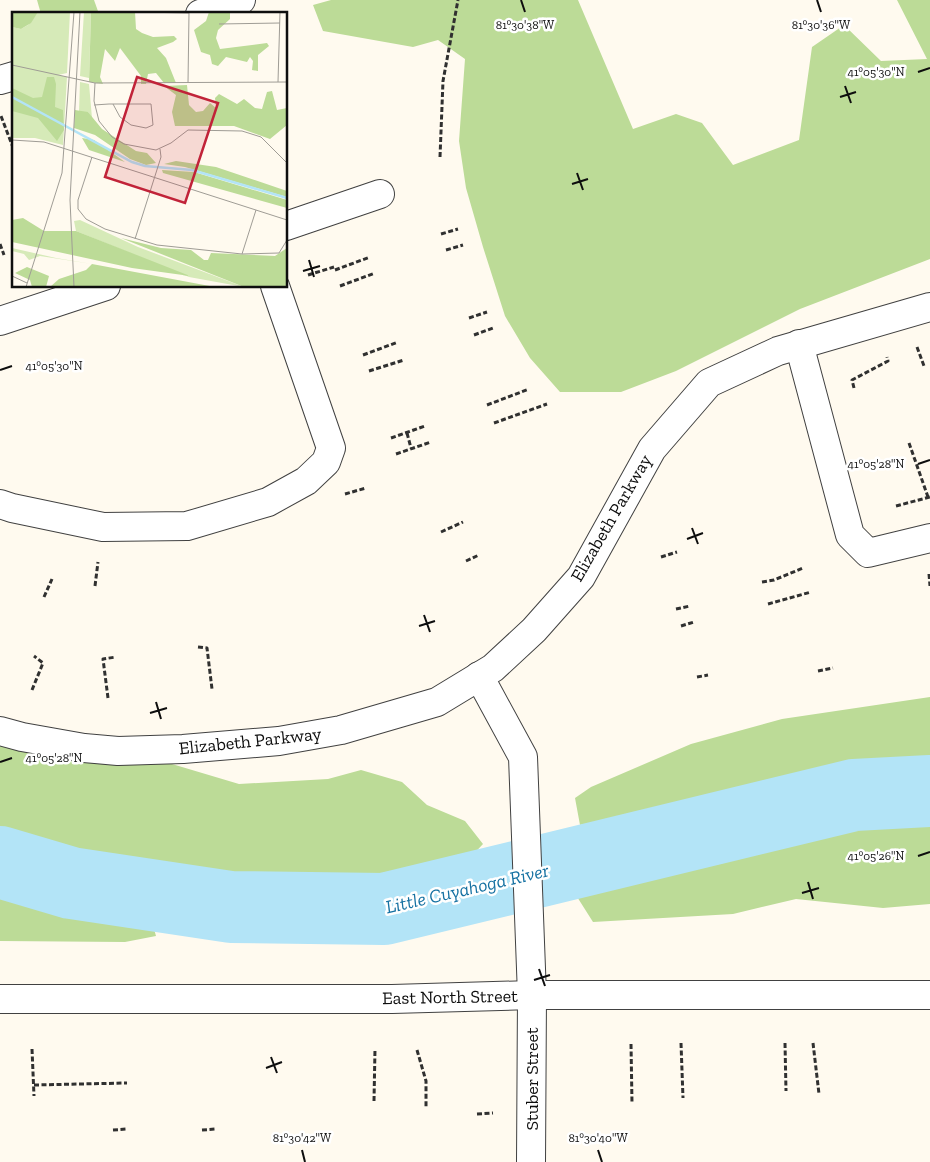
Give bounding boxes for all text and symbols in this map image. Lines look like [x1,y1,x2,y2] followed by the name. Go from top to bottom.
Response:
[12,12,288,288] inset map
[496,18,555,32] text: 81°30'38"W
[792,18,851,32] text: 81°30'36"W
[847,65,905,79] text: 41°05'30"N
[25,359,83,373] text: 41°05'30"N
[566,450,657,586] street label: Elizabeth Parkway
[848,457,905,471] text: 41°05'28"N
[178,722,323,759] street label: Elizabeth Parkway
[26,751,83,765] text: 41°05'28"N
[848,849,905,863] text: 41°05'26"N
[383,858,552,918] water label: Little Cuyahoga River
[382,985,518,1009] street label: East North Street
[521,1027,543,1131] street label: Stuber Street
[273,1131,332,1145] text: 81°30'42"W
[568,1131,628,1145] text: 81°30'40"W

